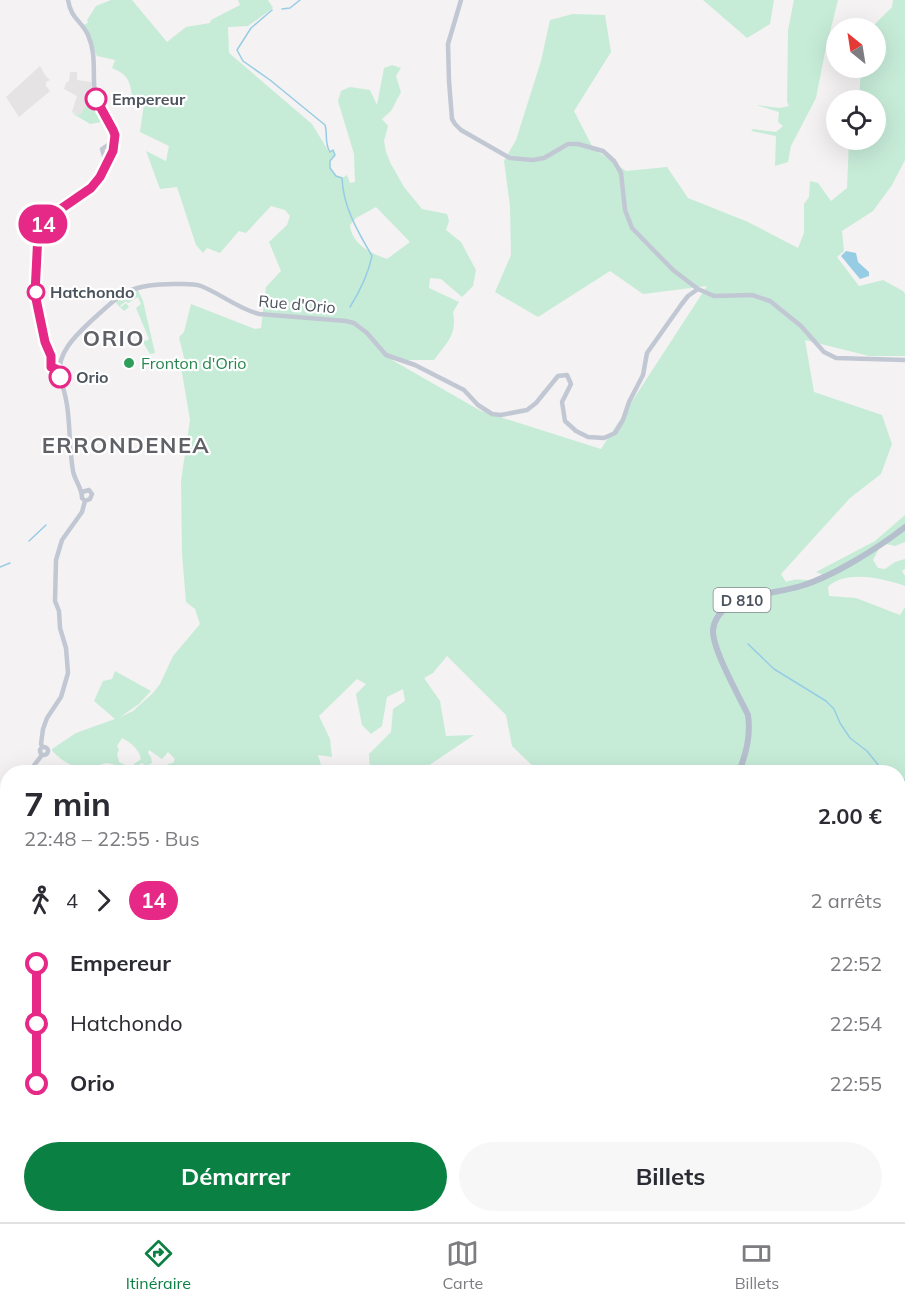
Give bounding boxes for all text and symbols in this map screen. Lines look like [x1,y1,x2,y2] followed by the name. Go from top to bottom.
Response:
[826,18,886,78] north arrow
[826,18,886,150] map controls
[85,88,107,110] marker: Empereur
[112,89,186,109] place label: Empereur
[826,90,886,150] button: locate
[16,204,70,244] line badge: 14
[30,211,56,237] text: 14
[50,282,135,302] place label: Hatchondo
[27,283,45,301] marker: Hatchondo
[258,291,336,317] street label: Rue d'Orio
[83,324,145,352] district label: ORIO
[141,353,247,373] place label: Fronton d'Orio
[122,356,136,370] marker: Fronton d'Orio
[49,366,71,388] marker: Orio
[76,367,109,387] place label: Orio
[42,431,210,459] district label: ERRONDENEA
[714,588,771,612] road number: D 810
[24,783,111,824] text: 7 min
[818,802,882,830] text: 2.00 €
[24,826,200,851] text: 22:48 – 22:55 · Bus
[24,884,57,917] icon: walk
[87,884,120,917] icon: forward
[141,887,166,913] text: 14
[66,888,78,913] text: 4
[811,888,882,913] text: 2 arrêts
[70,949,171,977] text: Empereur
[829,951,882,976] text: 22:52
[70,1009,183,1037] text: Hatchondo
[829,1011,882,1036] text: 22:54
[70,1069,115,1097] text: Orio
[829,1071,882,1096] text: 22:55
[24,1142,447,1211] button: Démarrer
[459,1142,882,1211] button: Billets
[126,1237,191,1293] tab: Itinéraire
[442,1237,483,1293] tab: Carte
[735,1237,779,1293] tab: Billets

